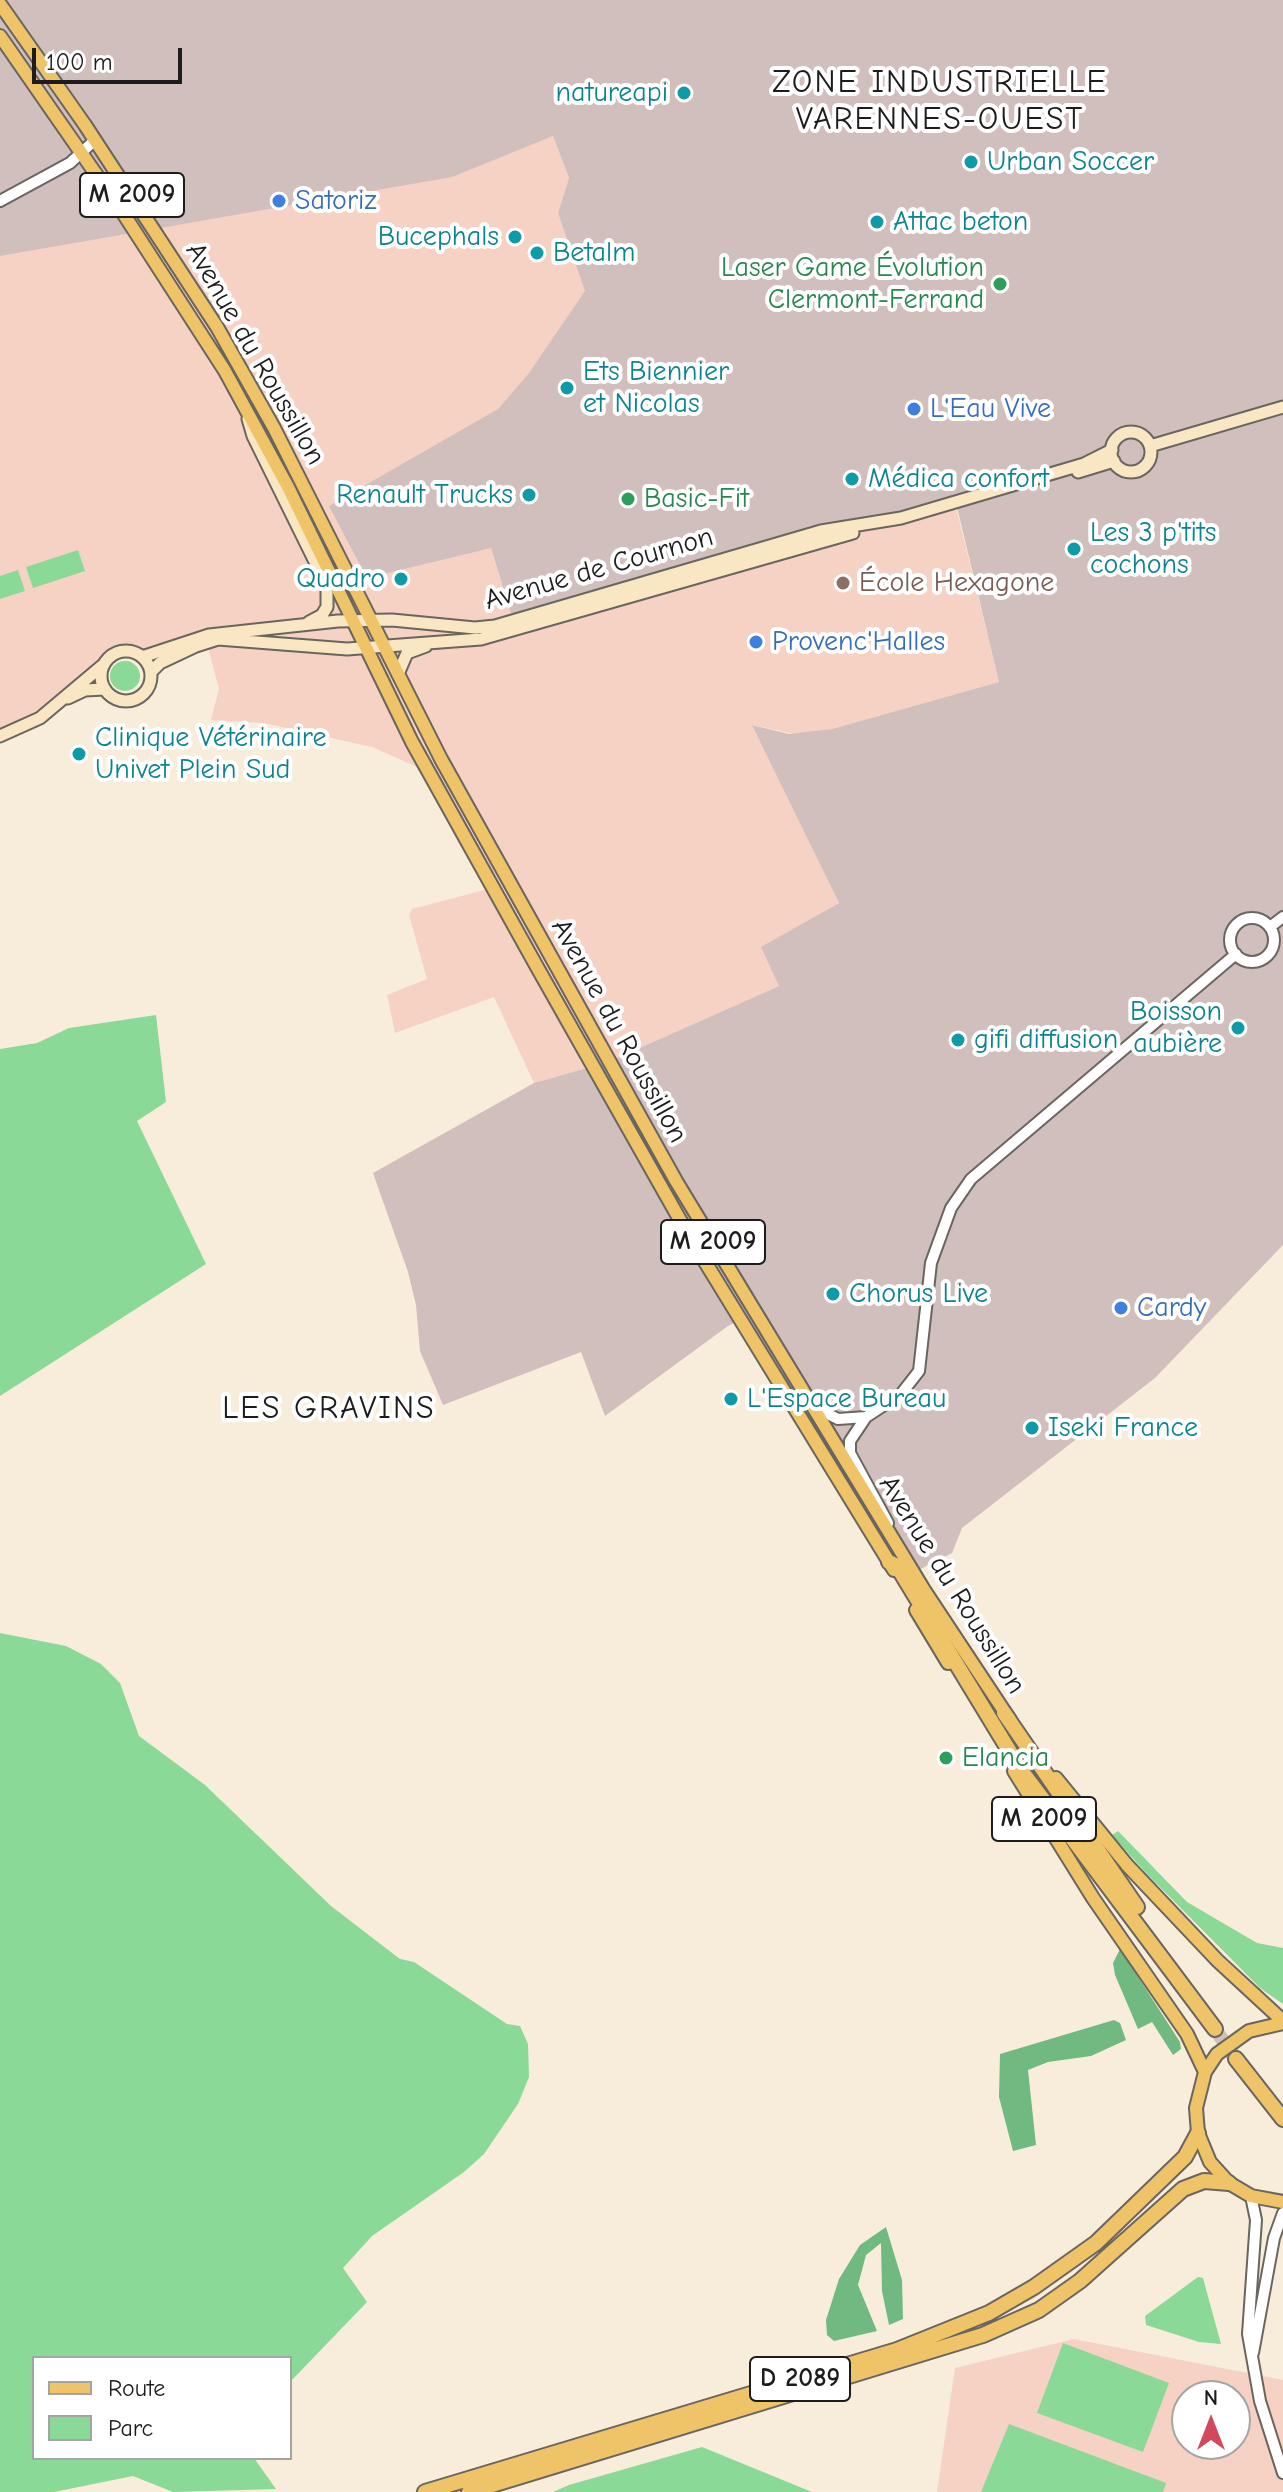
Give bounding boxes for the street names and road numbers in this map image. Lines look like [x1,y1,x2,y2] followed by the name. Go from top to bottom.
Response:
[80,173,184,217] road number: M 2009
[178,237,332,471] street label: Avenue du Roussillon
[481,520,717,618] street label: Avenue de Cournon
[544,913,694,1149] street label: Avenue du Roussillon
[661,1220,765,1264] road number: M 2009
[871,1470,1033,1700] street label: Avenue du Roussillon
[992,1797,1096,1841] road number: M 2009
[750,2357,850,2401] road number: D 2089

